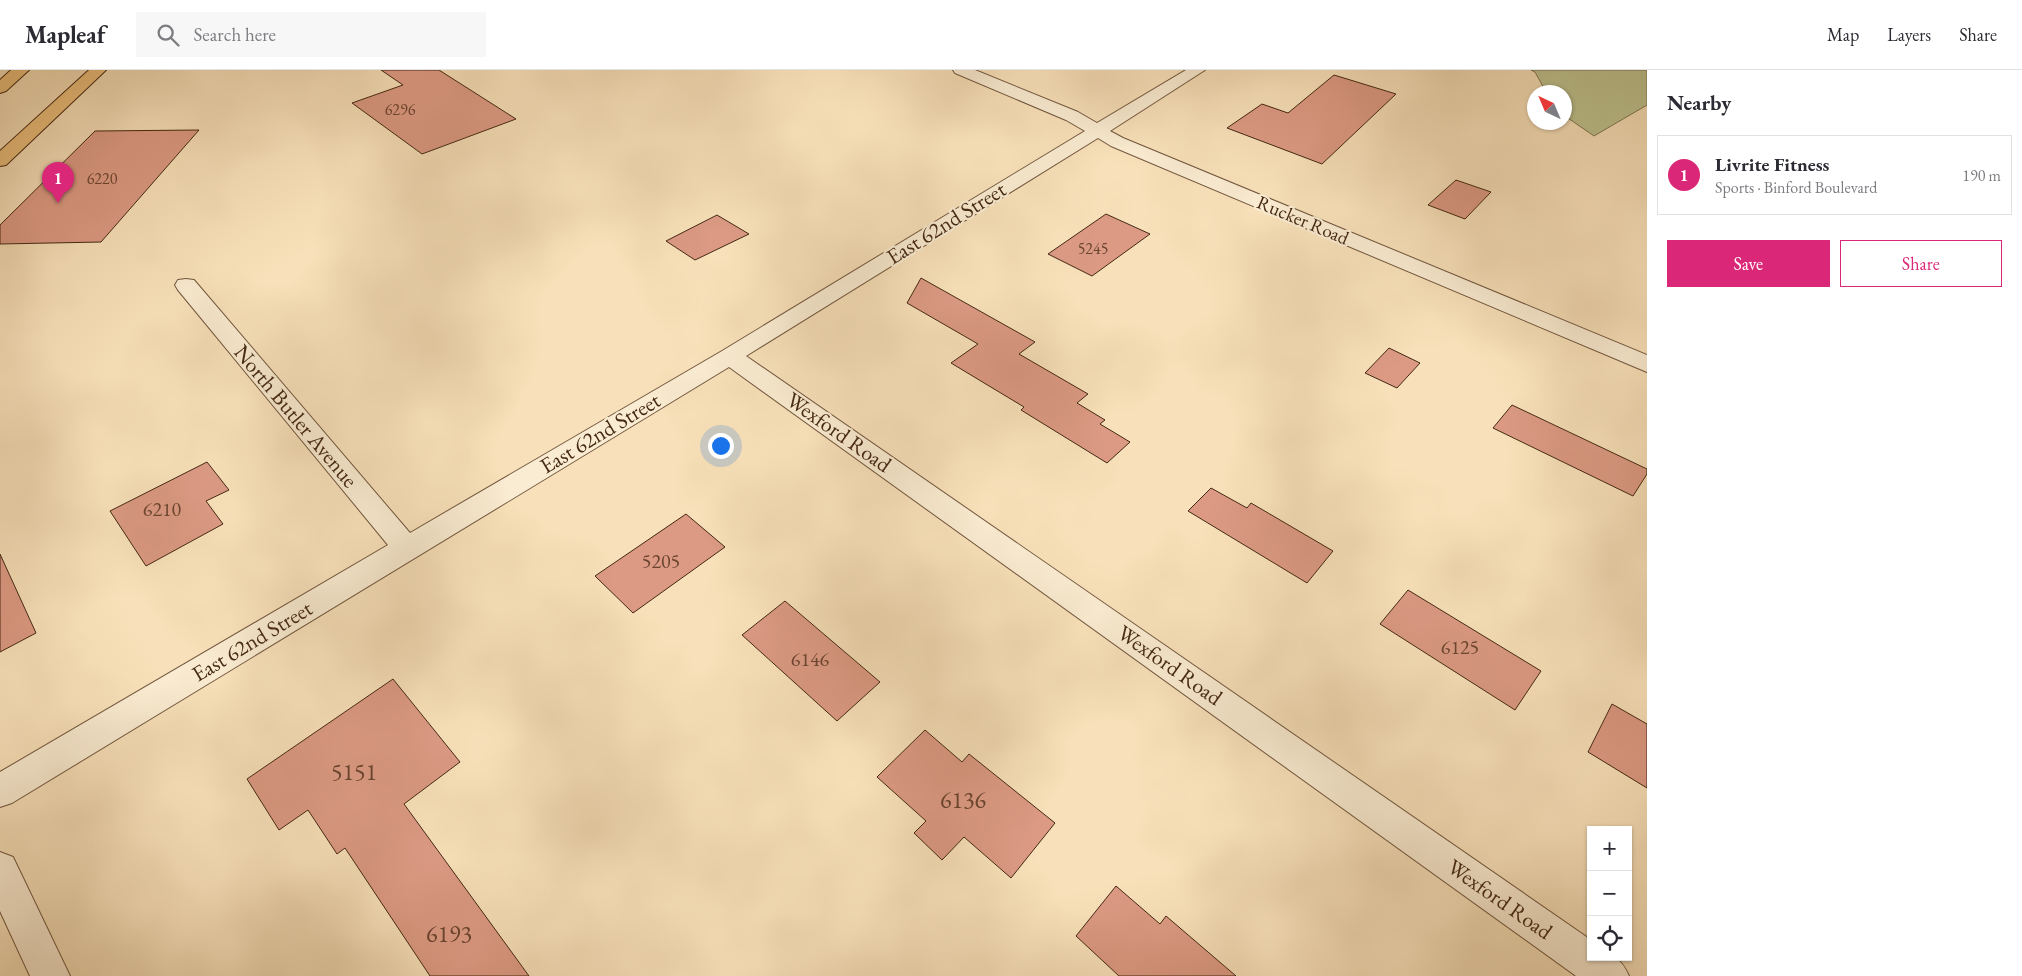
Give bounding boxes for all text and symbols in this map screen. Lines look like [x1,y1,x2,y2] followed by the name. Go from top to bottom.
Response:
[136,12,486,57] search box
[25,19,106,50] text: Mapleaf
[154,21,182,49] icon: search
[194,22,276,47] text: Search here
[1827,23,1859,46] text: Map
[1887,23,1931,46] text: Layers
[1959,23,1997,46] text: Share
[1527,85,1572,130] north arrow
[1667,89,1731,116] text: Nearby
[385,99,416,120] house number: 6296
[1715,152,1829,177] text: Livrite Fitness
[42,162,74,203] pin: 1
[1680,165,1688,186] text: 1
[1962,165,2001,186] text: 190 m
[87,168,118,189] house number: 6220
[881,175,1011,271] street label: East 62nd Street
[1715,177,1877,198] text: Sports · Binford Boulevard
[1253,189,1353,251] street label: Rucker Road
[1078,238,1108,259] house number: 5245
[1667,240,1830,287] button: Save
[1840,240,2002,287] button: Share
[228,338,365,494] street label: North Butler Avenue
[781,385,898,479] street label: Wexford Road
[534,386,666,480] street label: East 62nd Street
[708,433,734,459] your location
[143,496,182,522] house number: 6210
[642,548,680,574] house number: 5205
[186,594,318,688] street label: East 62nd Street
[1112,618,1229,712] street label: Wexford Road
[1441,634,1479,660] house number: 6125
[791,646,830,672] house number: 6146
[331,756,377,787] house number: 5151
[940,784,986,815] house number: 6136
[1587,826,1632,961] map controls
[1587,826,1632,871] button: +
[1442,852,1559,946] street label: Wexford Road
[1587,871,1632,916] button: −
[1587,916,1632,961] button: locate
[426,918,472,949] house number: 6193

